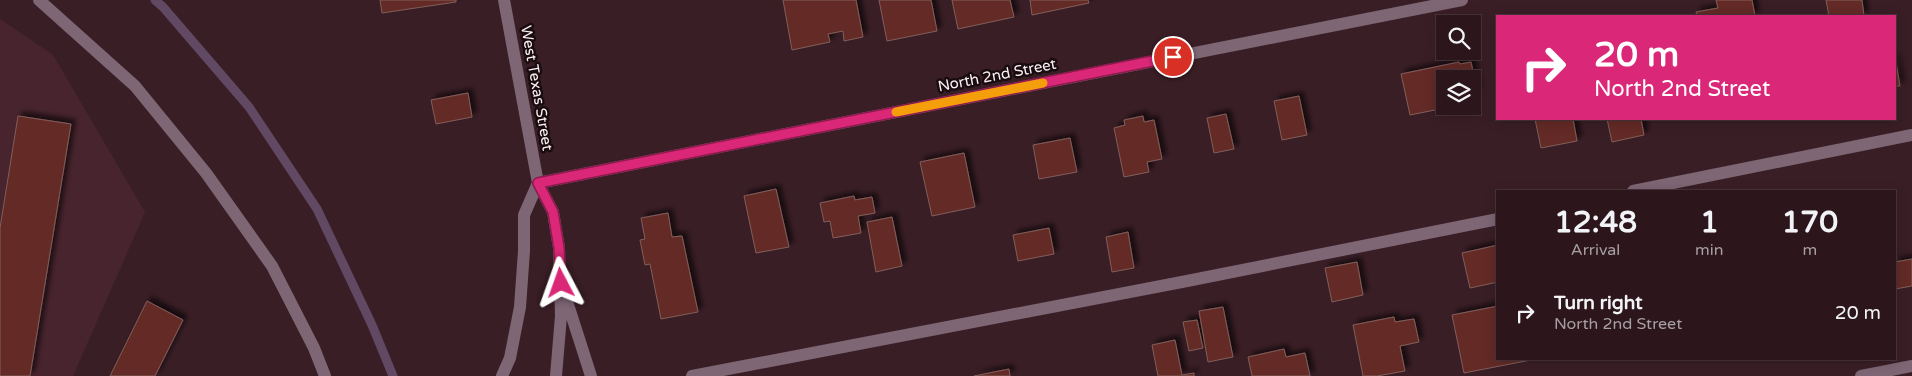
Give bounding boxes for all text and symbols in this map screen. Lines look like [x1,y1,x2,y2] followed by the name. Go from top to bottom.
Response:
[1436,15,1481,115] map controls
[1436,15,1481,60] button: search
[517,24,557,152] street label: West Texas Street
[1594,34,1679,76] text: 20 m
[1511,35,1576,100] icon: right
[1152,36,1194,78] pin
[1159,43,1187,71] icon: arrive
[936,55,1058,95] street label: North 2nd Street
[1436,70,1481,115] button: layers
[1594,76,1770,102] text: North 2nd Street
[1554,204,1637,241] text: 12:48
[1700,204,1719,241] text: 1
[1782,204,1838,241] text: 170
[1571,240,1620,260] text: Arrival
[1695,240,1724,260] text: min
[1802,240,1817,260] text: m
[534,256,586,308] position arrow
[1554,292,1642,314] text: Turn right
[1511,299,1539,327] icon: right
[1835,302,1881,324] text: 20 m
[1554,314,1682,334] text: North 2nd Street

